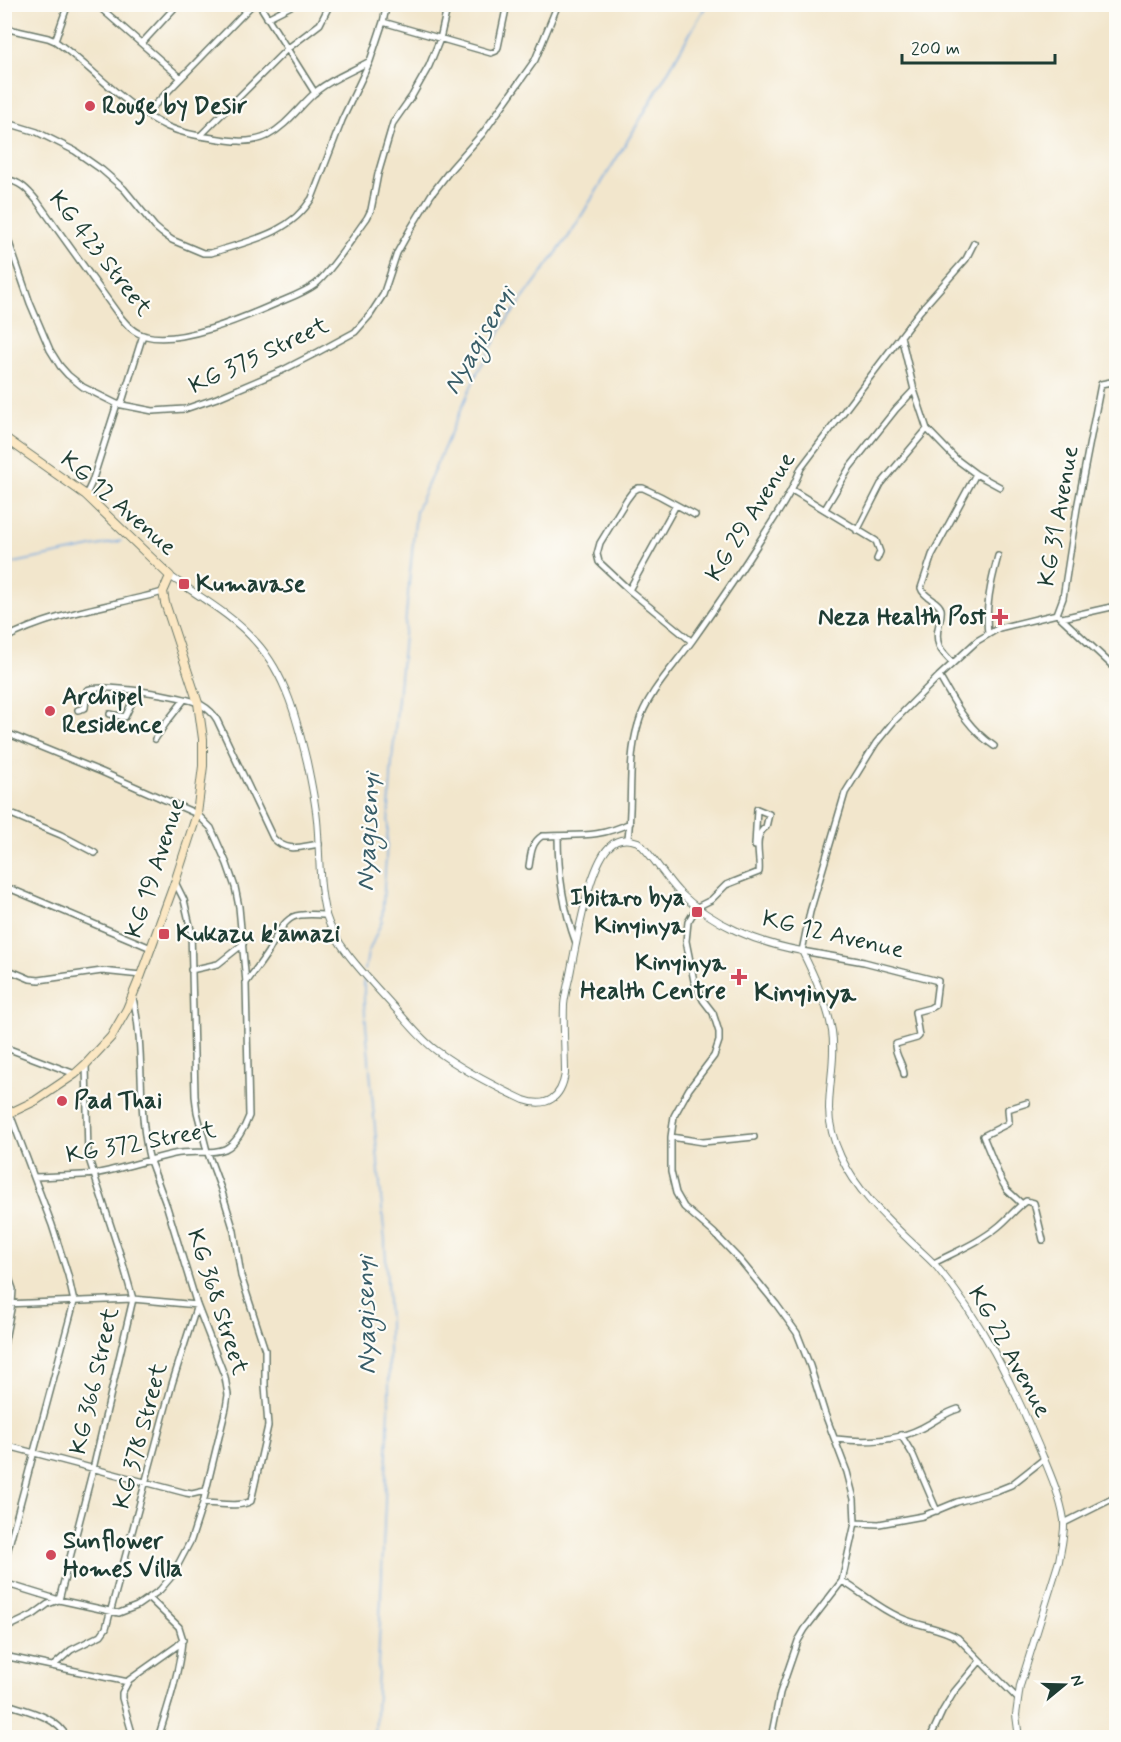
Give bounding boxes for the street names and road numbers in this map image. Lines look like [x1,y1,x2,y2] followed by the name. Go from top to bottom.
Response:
[41,185,159,323] street label: KG 423 Street
[184,310,334,402] street label: KG 375 Street
[1031,443,1087,589] street label: KG 31 Avenue
[53,445,183,563] street label: KG 12 Avenue
[699,446,803,588] street label: KG 29 Avenue
[119,794,193,942] street label: KG 19 Avenue
[759,904,907,966] street label: KG 12 Avenue
[64,1115,218,1171] street label: KG 372 Street
[179,1225,255,1379] street label: KG 368 Street
[960,1281,1058,1423] street label: KG 22 Avenue
[63,1304,127,1458] street label: KG 366 Street
[107,1359,175,1513] street label: KG 378 Street

